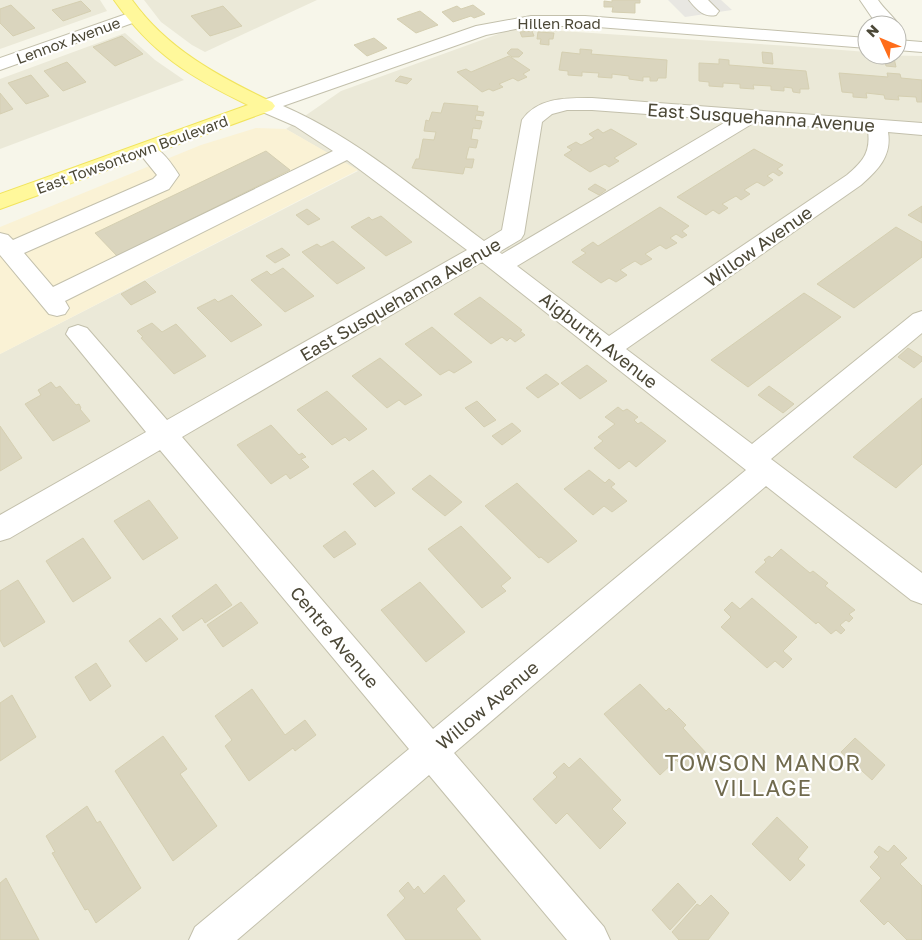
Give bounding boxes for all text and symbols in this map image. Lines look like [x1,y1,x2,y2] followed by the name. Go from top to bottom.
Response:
[14,13,123,67] street label: Lennox Avenue
[517,14,601,32] street label: Hillen Road
[857,15,907,65] north arrow
[862,21,882,40] text: N
[646,98,876,136] street label: East Susquehanna Avenue
[34,111,230,197] street label: East Towsontown Boulevard
[700,201,816,291] street label: Willow Avenue
[296,232,504,366] street label: East Susquehanna Avenue
[536,287,662,393] street label: Aigburth Avenue
[286,582,384,692] street label: Centre Avenue
[431,656,543,754] street label: Willow Avenue
[665,749,861,801] district label: TOWSON MANOR VILLAGE

